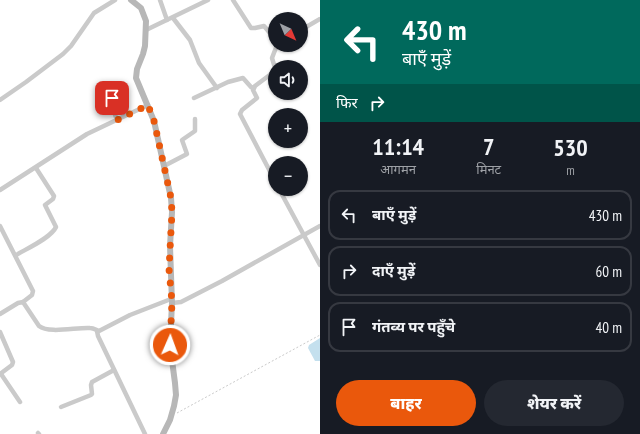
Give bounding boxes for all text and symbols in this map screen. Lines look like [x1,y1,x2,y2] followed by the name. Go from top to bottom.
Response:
[402,11,466,48] text: 430 m
[268,12,308,52] north arrow
[268,12,308,196] map controls
[336,16,388,68] icon: left
[402,47,451,70] text: बाएँ मुड़ें
[268,60,308,100] button: sound
[95,81,129,115] pin
[101,87,123,109] icon: arrive
[366,92,388,114] icon: right
[336,93,358,112] text: फिर
[268,108,308,148] button: +
[372,131,424,162] text: 11:14
[483,131,494,162] text: 7
[553,132,588,163] text: 530
[268,156,308,196] button: −
[380,161,416,178] text: आगमन
[476,161,501,178] text: मिनट
[566,162,575,179] text: m
[338,204,360,226] icon: left
[372,205,416,224] text: बाएँ मुड़ें
[589,206,622,225] text: 430 m
[338,260,360,282] icon: right
[372,261,415,280] text: दाएँ मुड़ें
[596,262,622,281] text: 60 m
[338,316,360,338] icon: arrive
[372,317,455,336] text: गंतव्य पर पहुँचे
[596,318,622,337] text: 40 m
[149,324,191,366] position arrow
[336,380,476,426] button: बाहर
[484,380,624,426] button: शेयर करें

